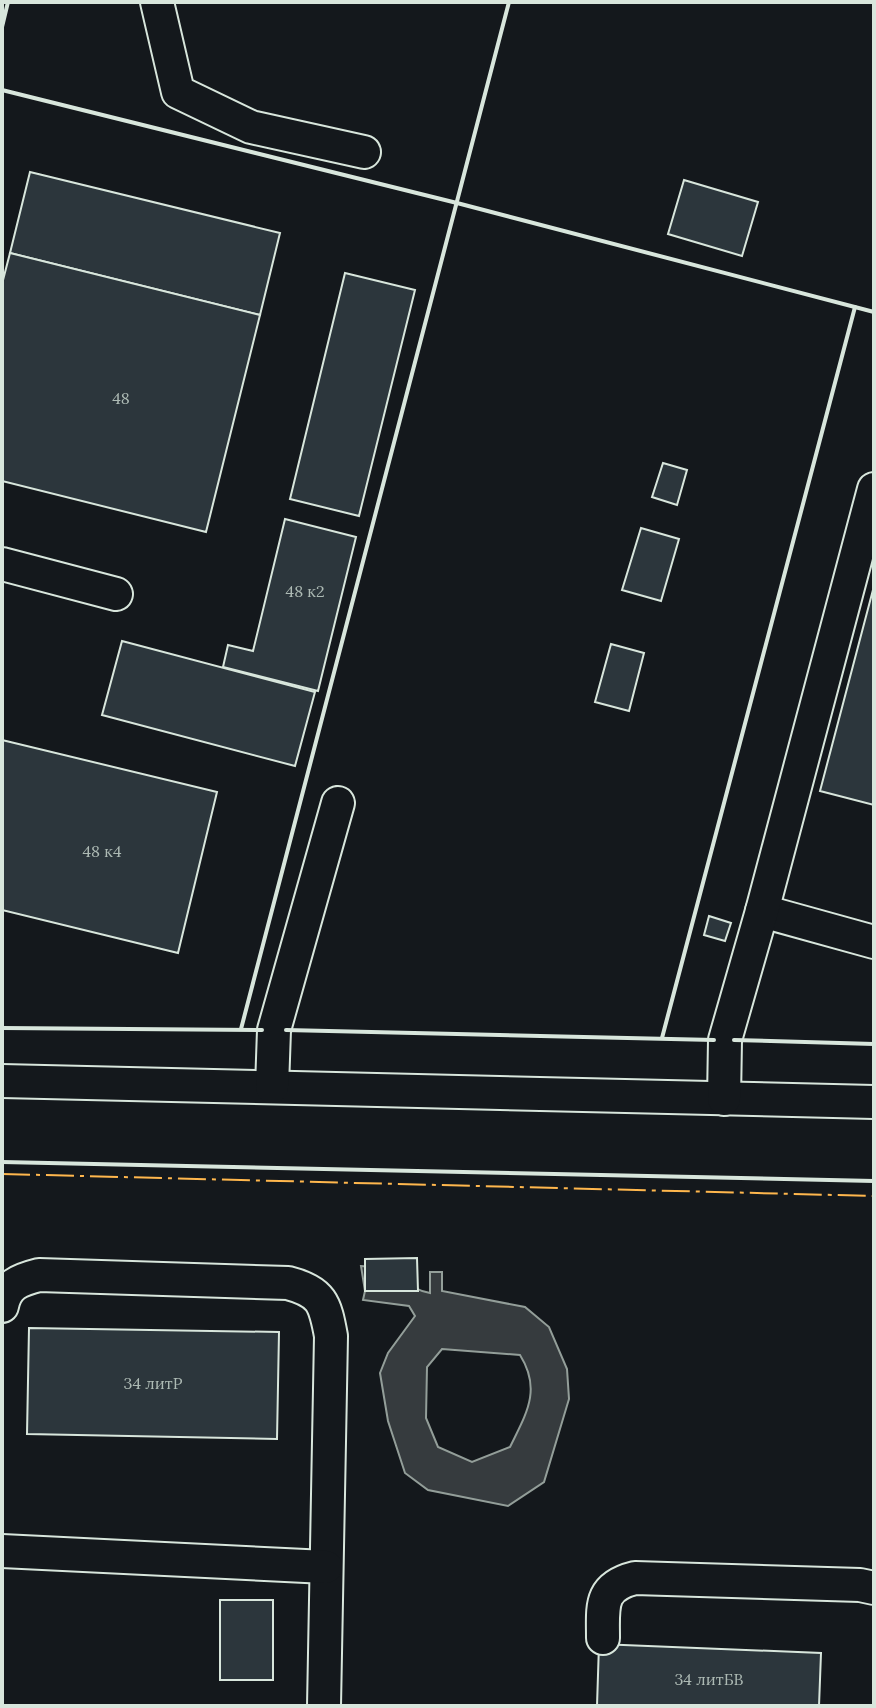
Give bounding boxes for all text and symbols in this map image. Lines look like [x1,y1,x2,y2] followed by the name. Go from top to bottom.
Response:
[112,388,130,408] house number: 48
[285,581,325,601] house number: 48 к2
[82,841,122,861] house number: 48 к4
[124,1373,183,1393] house number: 34 литР
[674,1669,744,1689] house number: 34 литБВ

